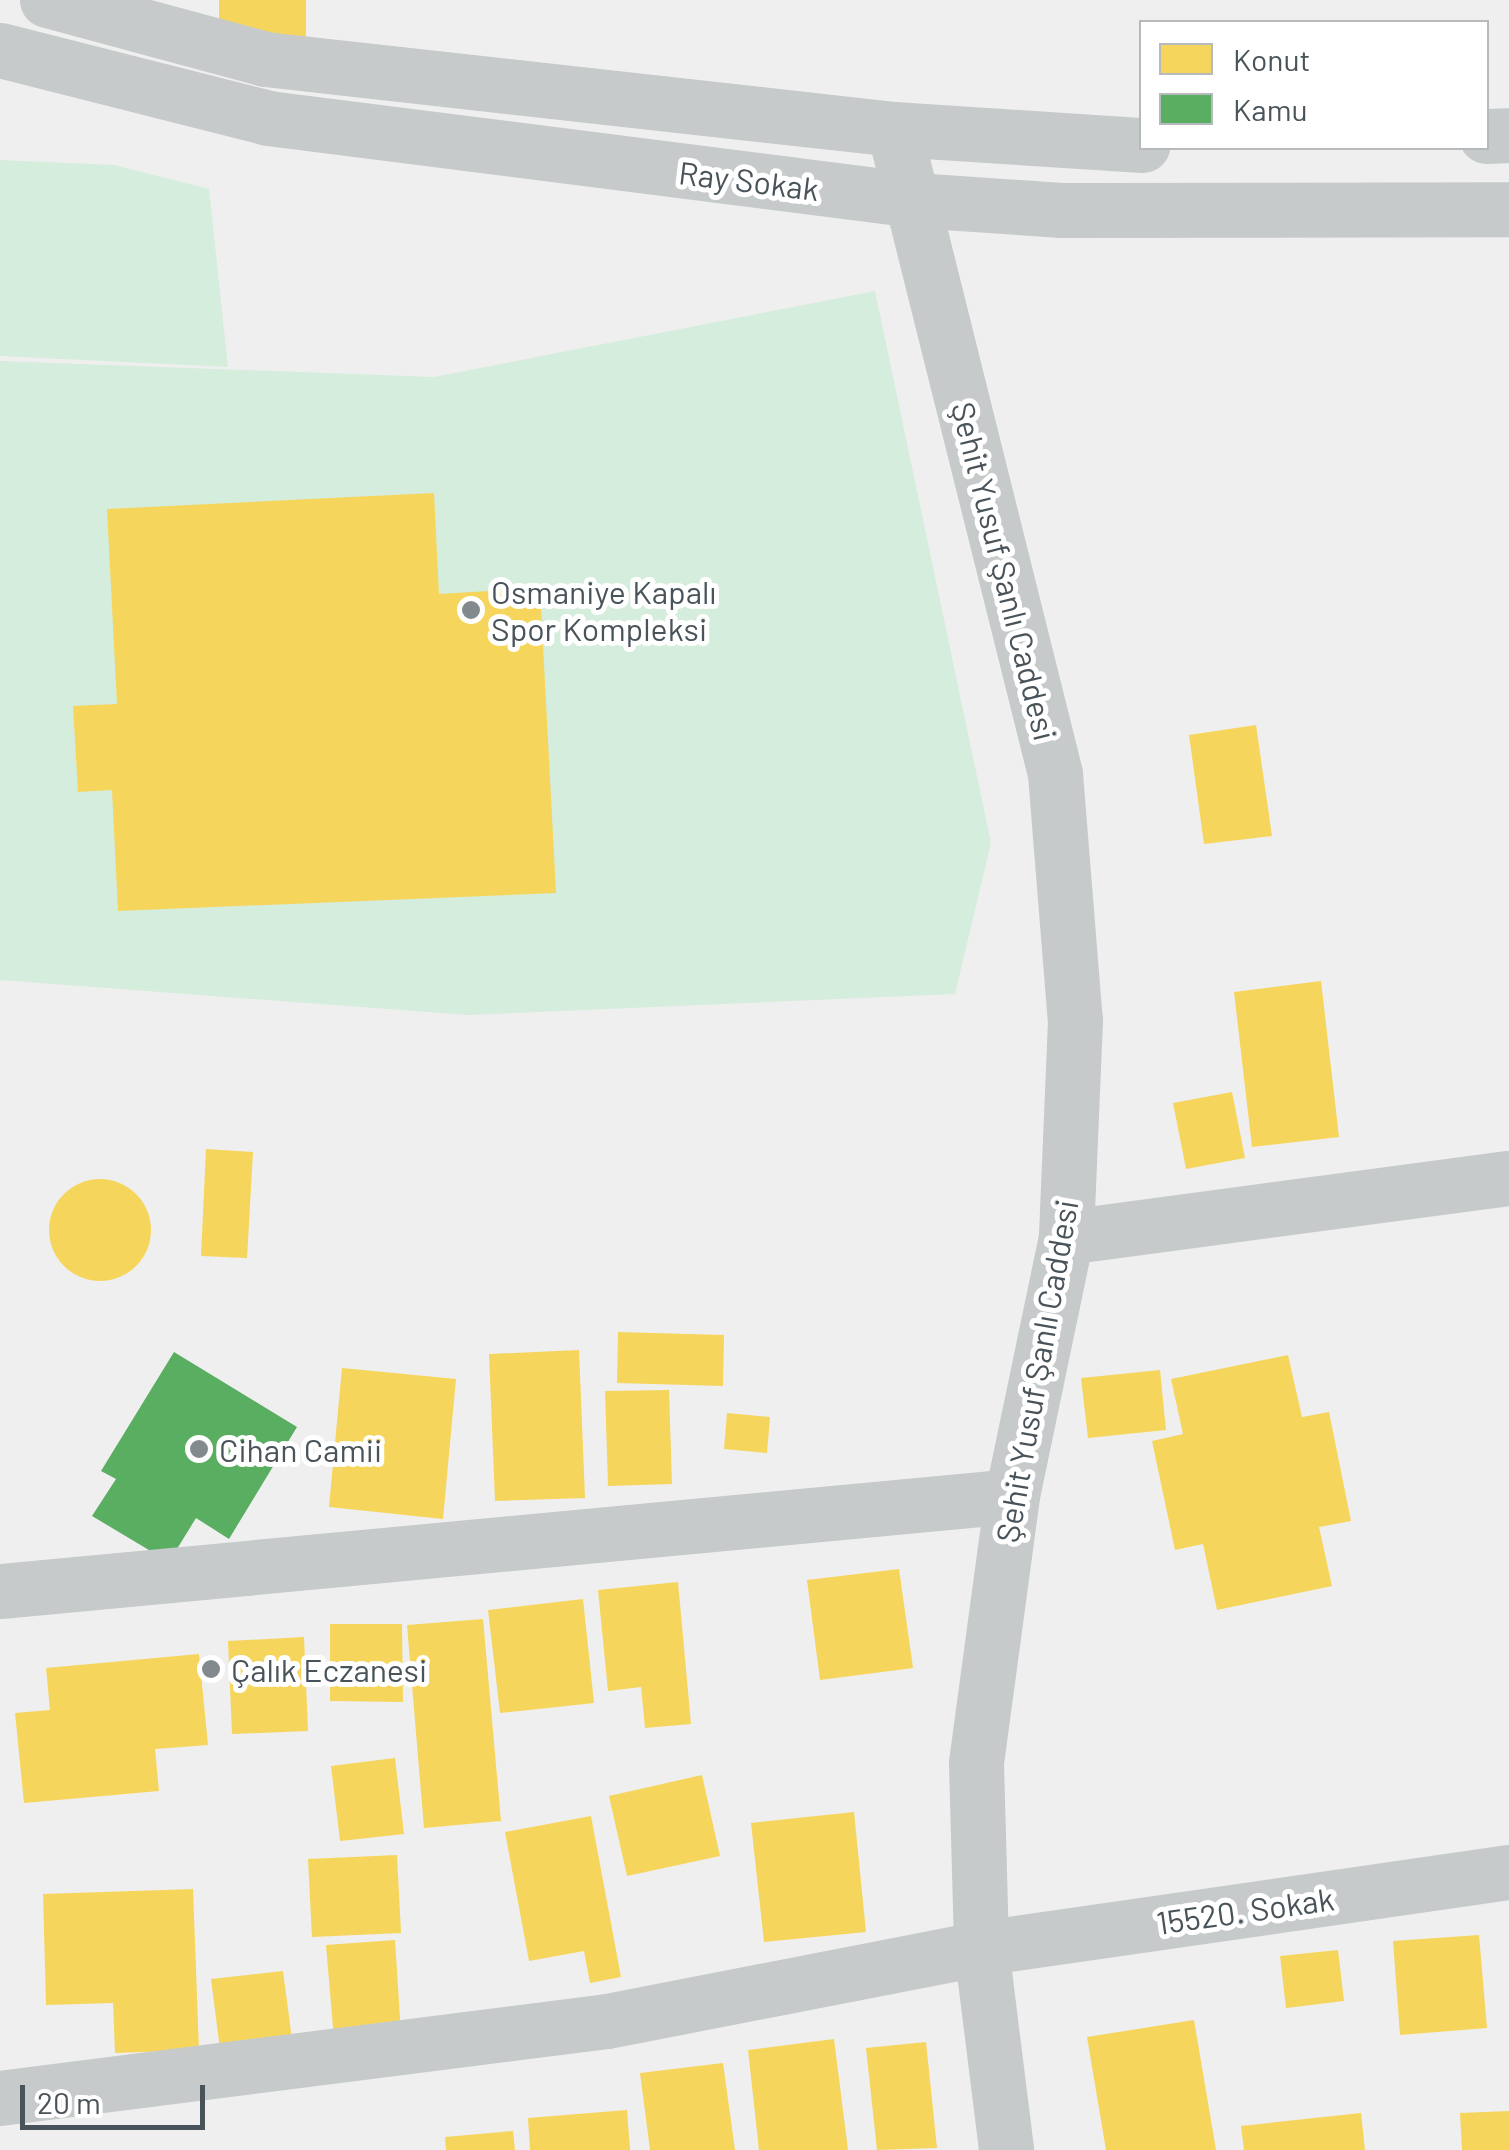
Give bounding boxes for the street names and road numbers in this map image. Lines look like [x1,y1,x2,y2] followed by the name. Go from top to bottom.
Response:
[677,152,821,208] street label: Ray Sokak
[944,398,1066,744] street label: Şehit Yusuf Şanlı Caddesi
[987,1197,1085,1545] street label: Şehit Yusuf Şanlı Caddesi
[1154,1879,1336,1941] street label: 15520. Sokak

